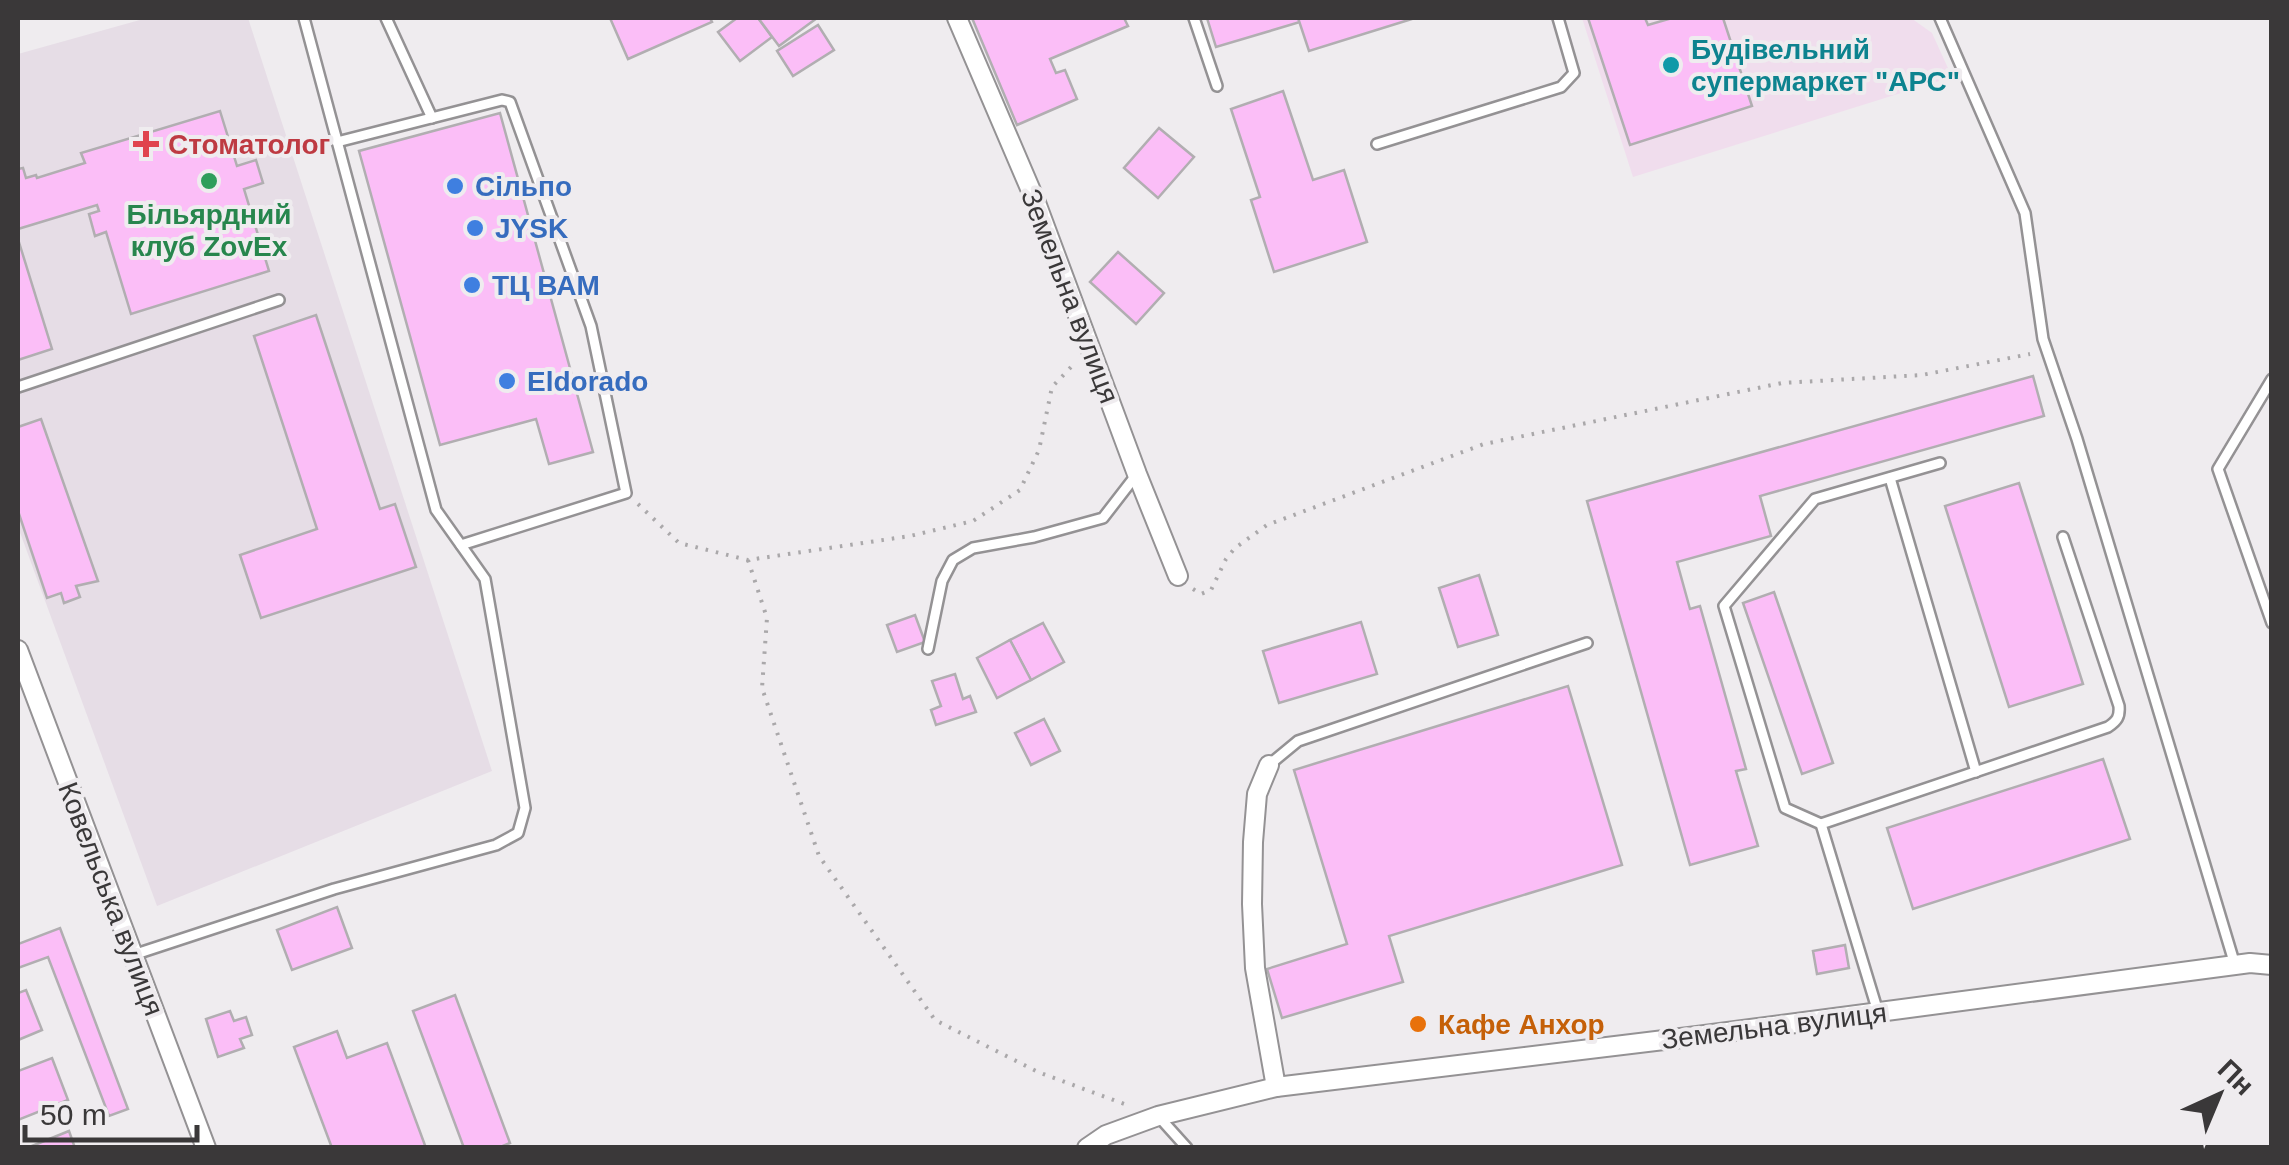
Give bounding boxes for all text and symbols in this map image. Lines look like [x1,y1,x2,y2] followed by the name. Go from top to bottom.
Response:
[1691,34,1960,97] place label: Будівельний супермаркет "АРС"
[1660,54,1682,76] marker: Будівельний супермаркет "АРС"
[168,129,330,160] place label: Стоматолог
[133,131,159,157] marker: Стоматолог
[198,170,220,192] marker: Більярдний клуб ZovEx
[475,171,572,202] place label: Сільпо
[444,175,466,197] marker: Сільпо
[1015,185,1125,407] street label: Земельна вулиця
[127,199,291,262] place label: Більярдний клуб ZovEx
[495,213,568,244] place label: JYSK
[464,217,486,239] marker: JYSK
[492,270,600,301] place label: ТЦ ВАМ
[461,274,483,296] marker: ТЦ ВАМ
[527,366,648,397] place label: Eldorado
[496,370,518,392] marker: Eldorado
[52,778,170,1020] street label: Ковельська вулиця
[1659,997,1889,1055] street label: Земельна вулиця
[1438,1009,1605,1040] place label: Кафе Анхор
[1407,1013,1429,1035] marker: Кафе Анхор
[2169,1045,2269,1145] north arrow
[2212,1053,2260,1101] text: Пн
[25,1080,198,1142] scale bar
[40,1098,107,1131] text: 50 m

